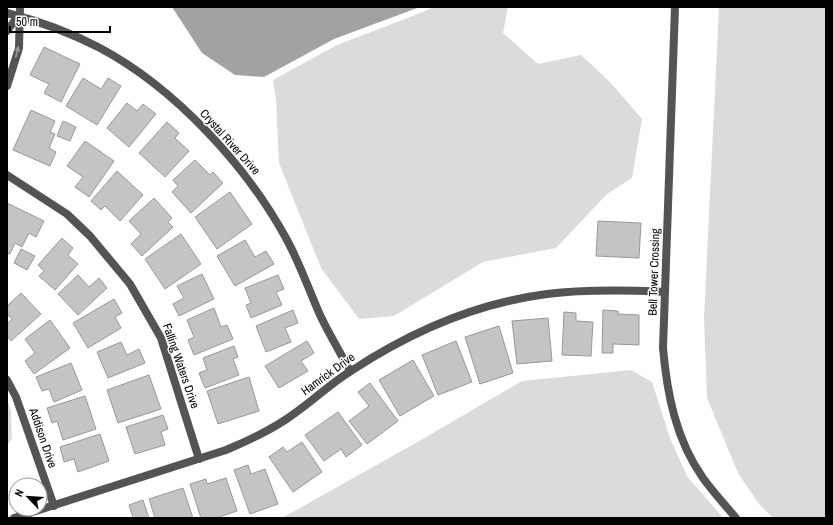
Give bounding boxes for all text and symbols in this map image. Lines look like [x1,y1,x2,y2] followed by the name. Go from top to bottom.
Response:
[10,8,110,34] scale bar
[16,14,38,30] text: 50 m
[15,46,21,58] one-way arrow
[196,106,264,178] street label: Crystal River Drive
[644,228,664,316] street label: Bell Tower Crossing
[159,321,203,411] street label: Falling Waters Drive
[298,349,358,399] street label: Hamrick Drive
[25,405,61,470] street label: Addison Drive
[8,477,48,517] north arrow
[11,487,27,499] text: N

